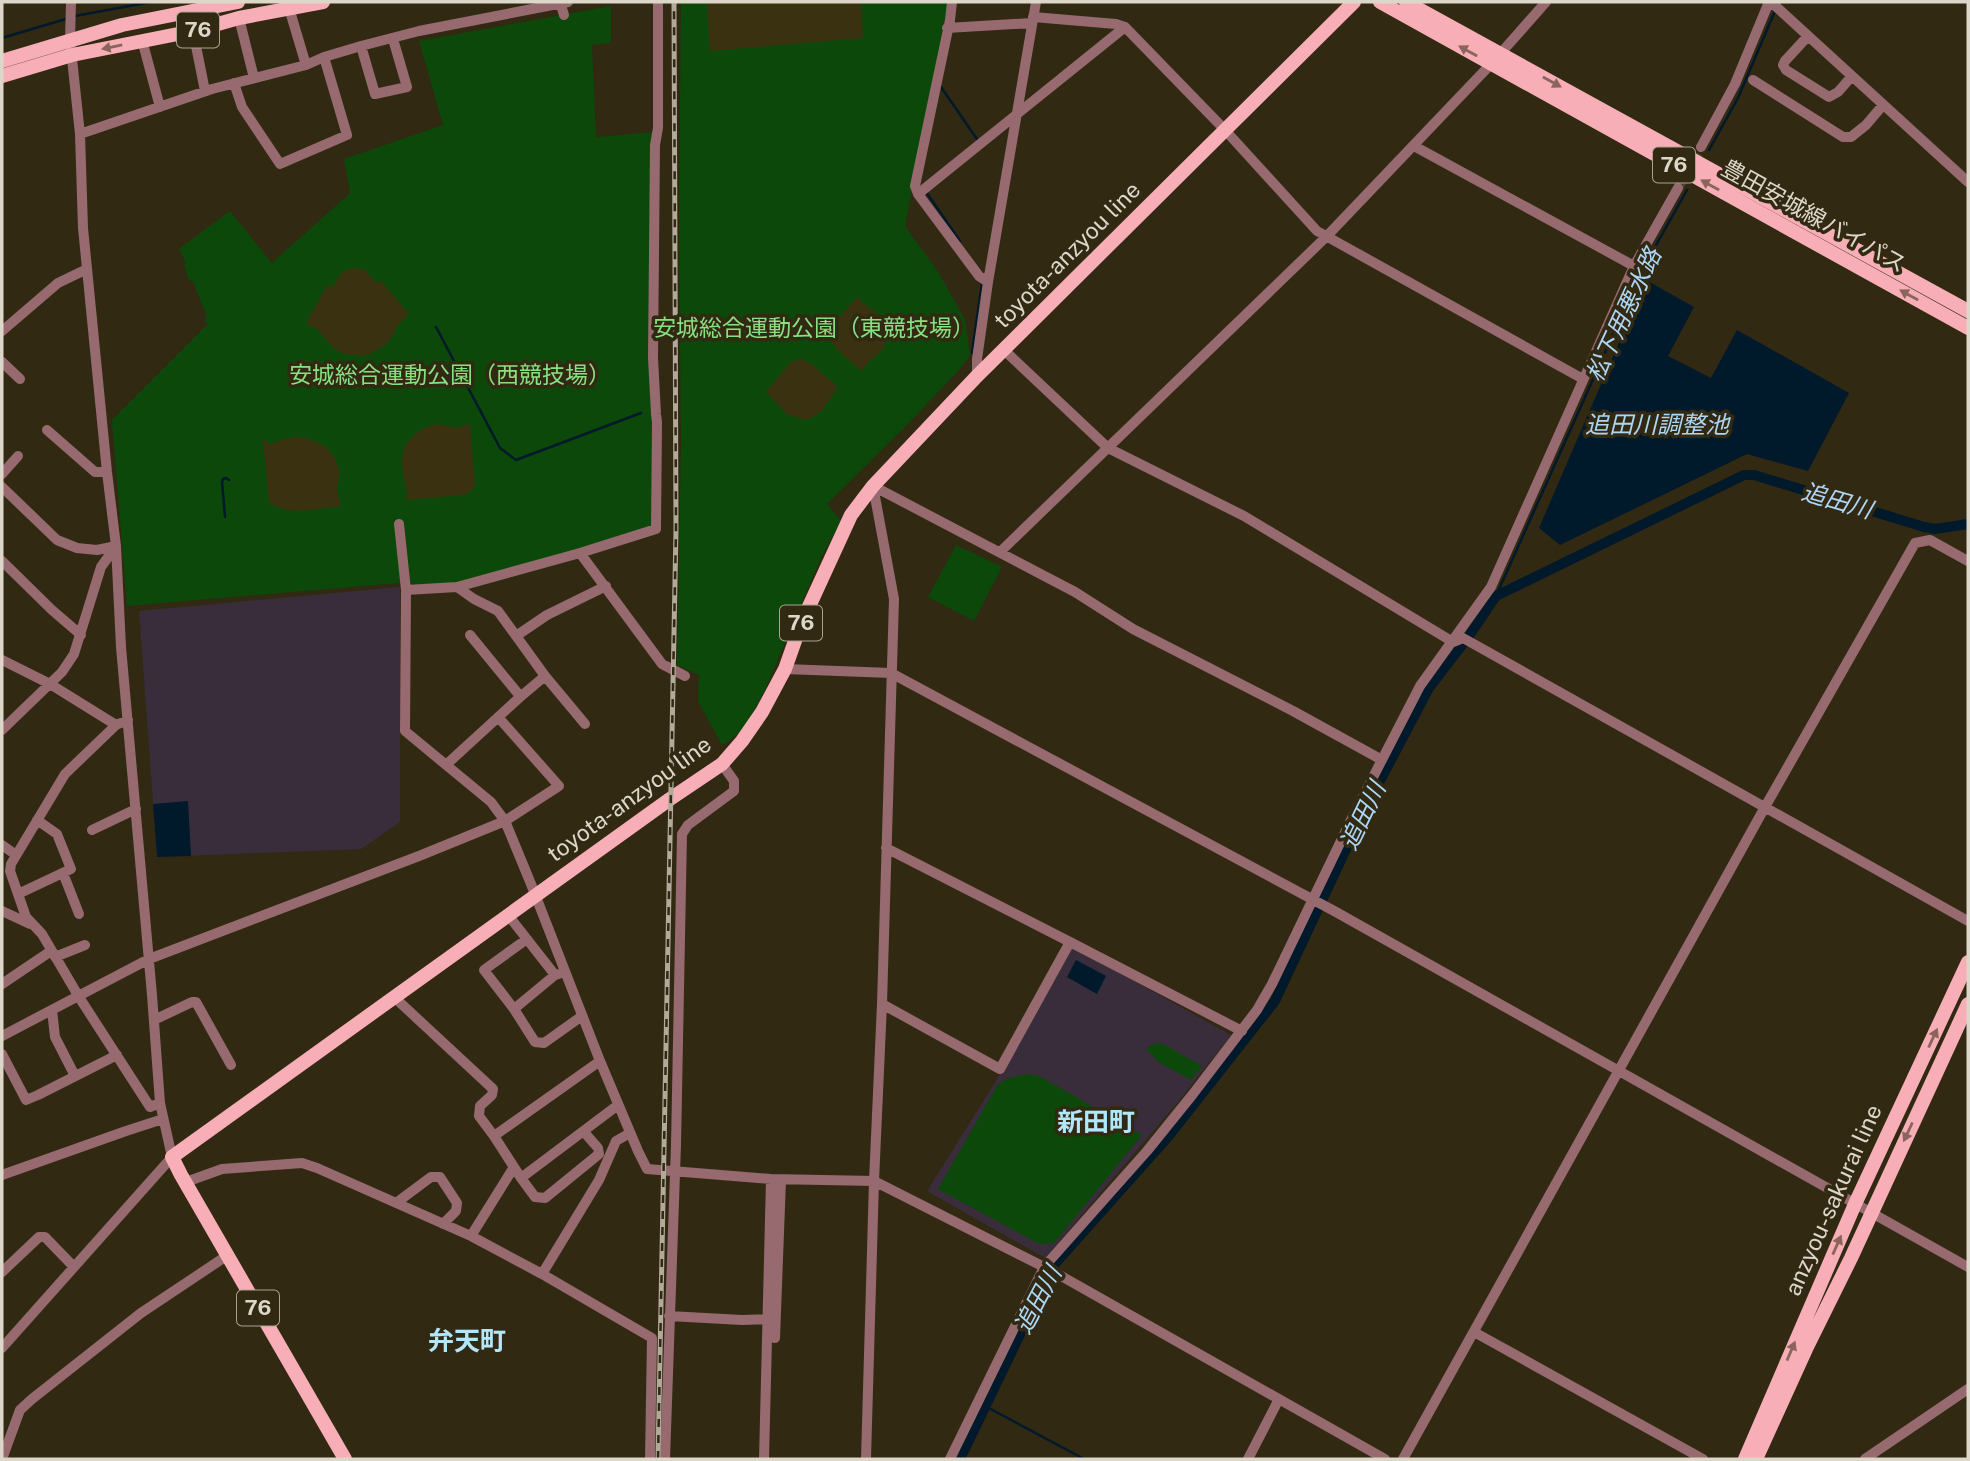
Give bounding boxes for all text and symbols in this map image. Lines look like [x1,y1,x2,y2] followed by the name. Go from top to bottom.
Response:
[177,12,219,48] road number: 76
[101,41,123,52] one-way arrow
[1457,45,1477,57] one-way arrow
[1542,76,1561,88] one-way arrow
[1653,148,1695,182] road number: 76
[1717,154,1911,277] street label: 豊田安城線バイパス
[988,176,1146,334] street label: toyota-anzyou line
[1700,179,1719,191] one-way arrow
[1580,242,1667,386] water label: 松下用悪水路
[1899,289,1918,301] one-way arrow
[653,314,975,341] park label: 安城総合運動公園（東競技場）
[289,361,611,388] park label: 安城総合運動公園（西競技場）
[1585,410,1731,438] water label: 追田川調整池
[1799,477,1879,524] water label: 追田川
[780,606,822,640] road number: 76
[541,730,716,867] street label: toyota-anzyou line
[1334,774,1392,854] water label: 追田川
[1927,1028,1939,1048] one-way arrow
[1778,1100,1887,1299] street label: anzyou-sakurai line
[1057,1106,1135,1137] district label: 新田町
[1902,1122,1914,1142] one-way arrow
[1832,1234,1843,1255] one-way arrow
[1008,1259,1068,1338] water label: 追田川
[237,1290,279,1326] road number: 76
[428,1325,506,1356] district label: 弁天町
[1786,1341,1797,1362] one-way arrow

